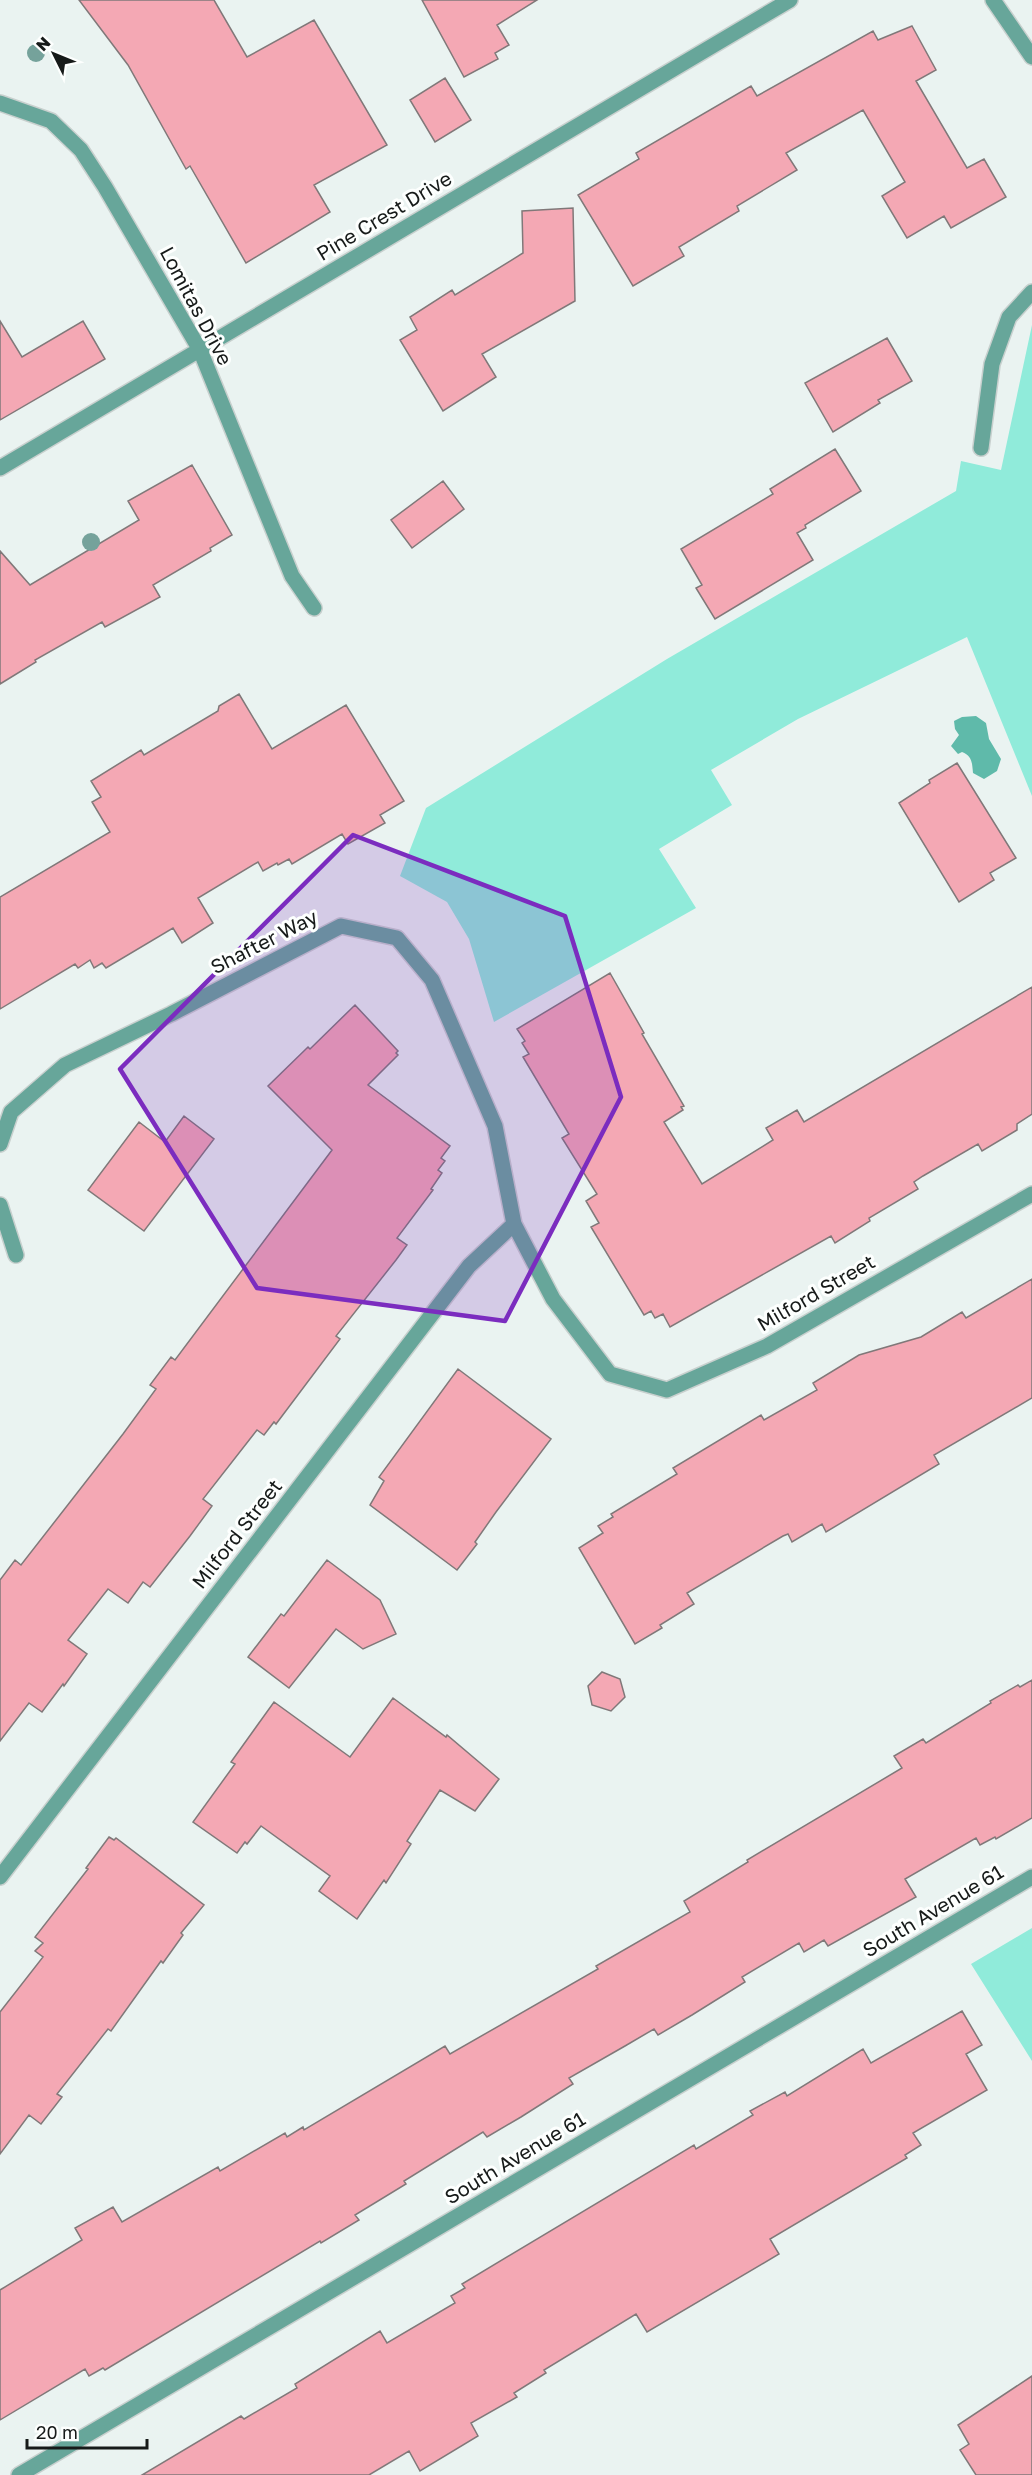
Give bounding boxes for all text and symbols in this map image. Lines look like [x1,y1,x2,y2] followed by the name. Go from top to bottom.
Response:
[24,24,84,84] north arrow
[32,32,54,55] text: N
[312,165,455,265] street label: Pine Crest Drive
[156,242,238,369] street label: Lomitas Drive
[206,904,321,978] street label: Shafter Way
[752,1249,879,1335] street label: Milford Street
[186,1474,286,1593] street label: Milford Street
[858,1859,1007,1962] street label: South Avenue 61
[440,2106,589,2209] street label: South Avenue 61
[27,2412,147,2450] scale bar
[36,2421,78,2443] text: 20 m

